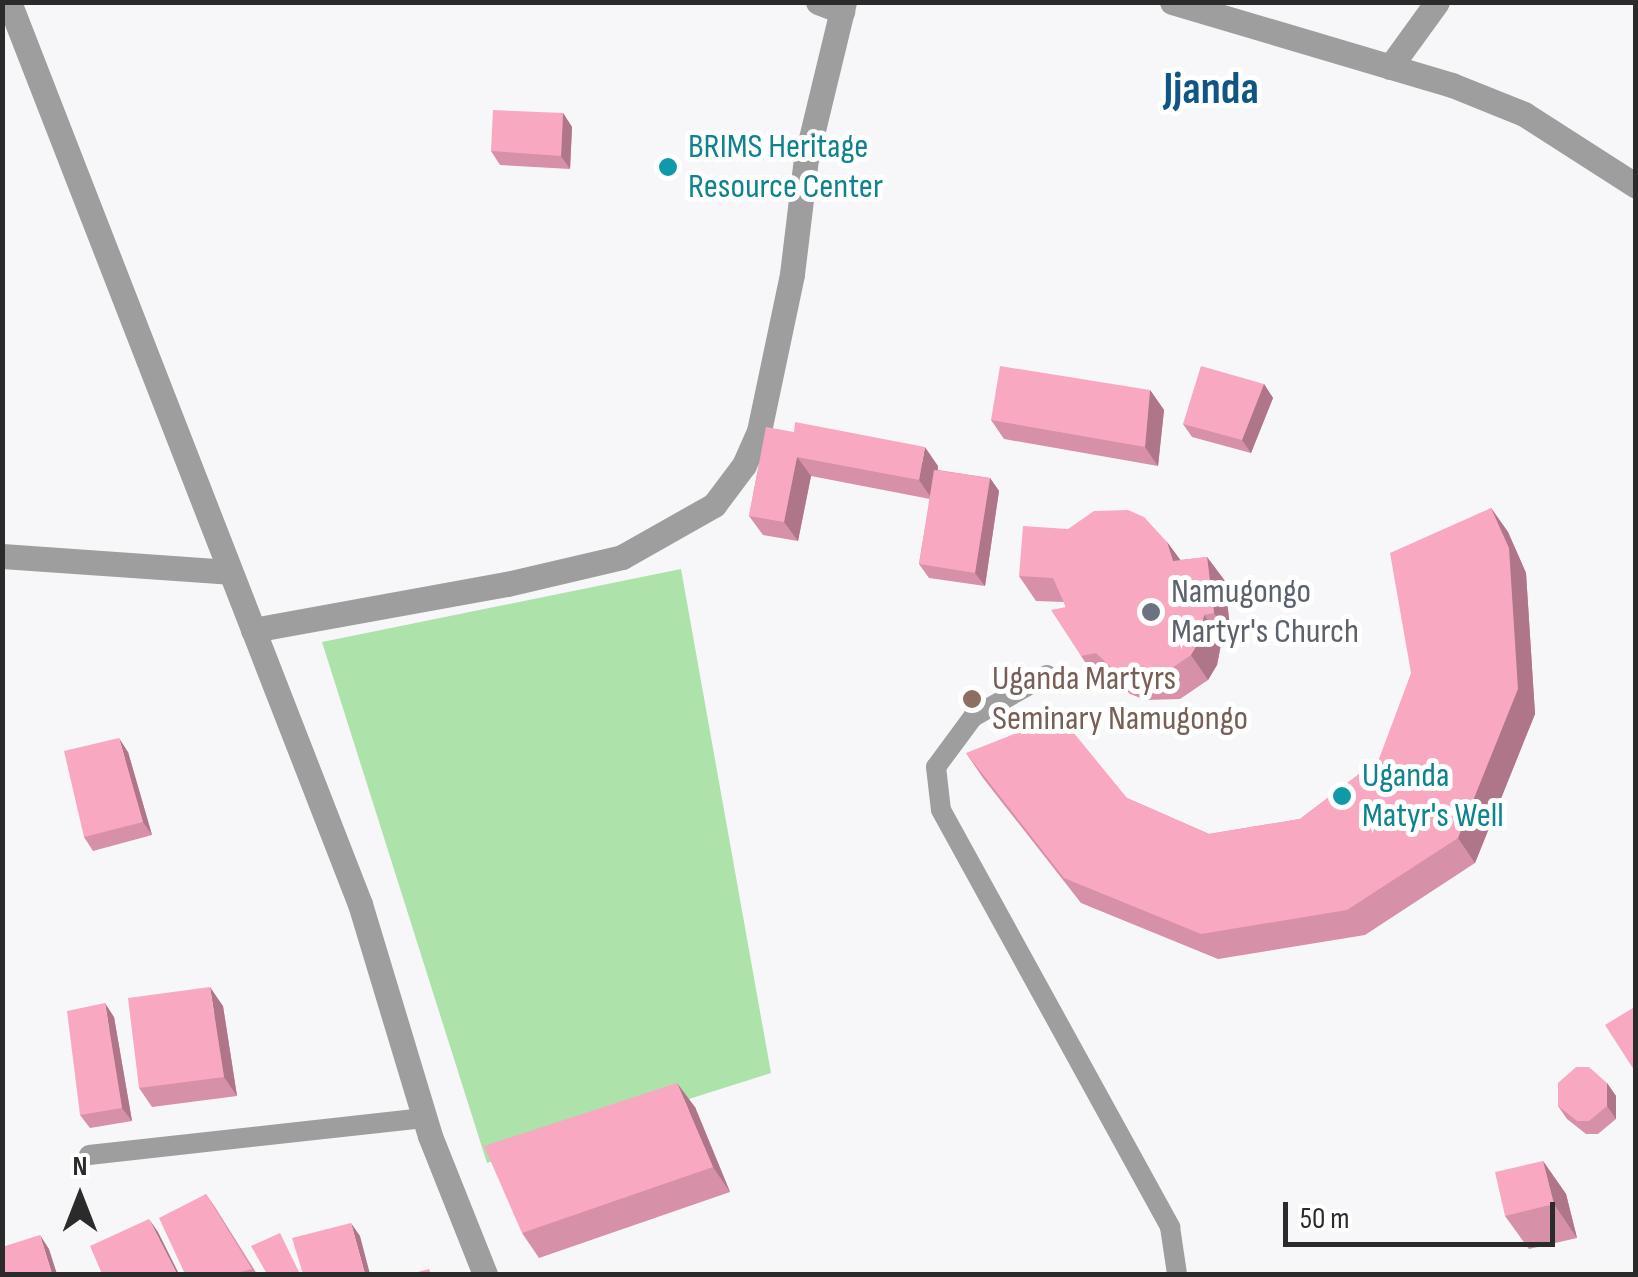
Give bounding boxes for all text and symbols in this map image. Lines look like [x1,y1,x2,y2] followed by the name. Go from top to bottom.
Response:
[1163,63,1259,117] district label: Jjanda
[688,126,883,208] place label: BRIMS Heritage Resource Center
[657,156,679,178] marker: BRIMS Heritage Resource Center
[1171,571,1359,653] place label: Namugongo Martyr's Church
[1140,601,1162,623] marker: Namugongo Martyr's Church
[992,658,1248,740] place label: Uganda Martyrs Seminary Namugongo
[961,688,983,710] marker: Uganda Martyrs Seminary Namugongo
[1362,755,1504,837] place label: Uganda Matyr's Well
[1331,785,1353,807] marker: Uganda Matyr's Well
[30,1147,130,1247] north arrow
[73,1150,87,1183] text: N
[1288,1182,1560,1244] scale bar
[1300,1201,1349,1237] text: 50 m

